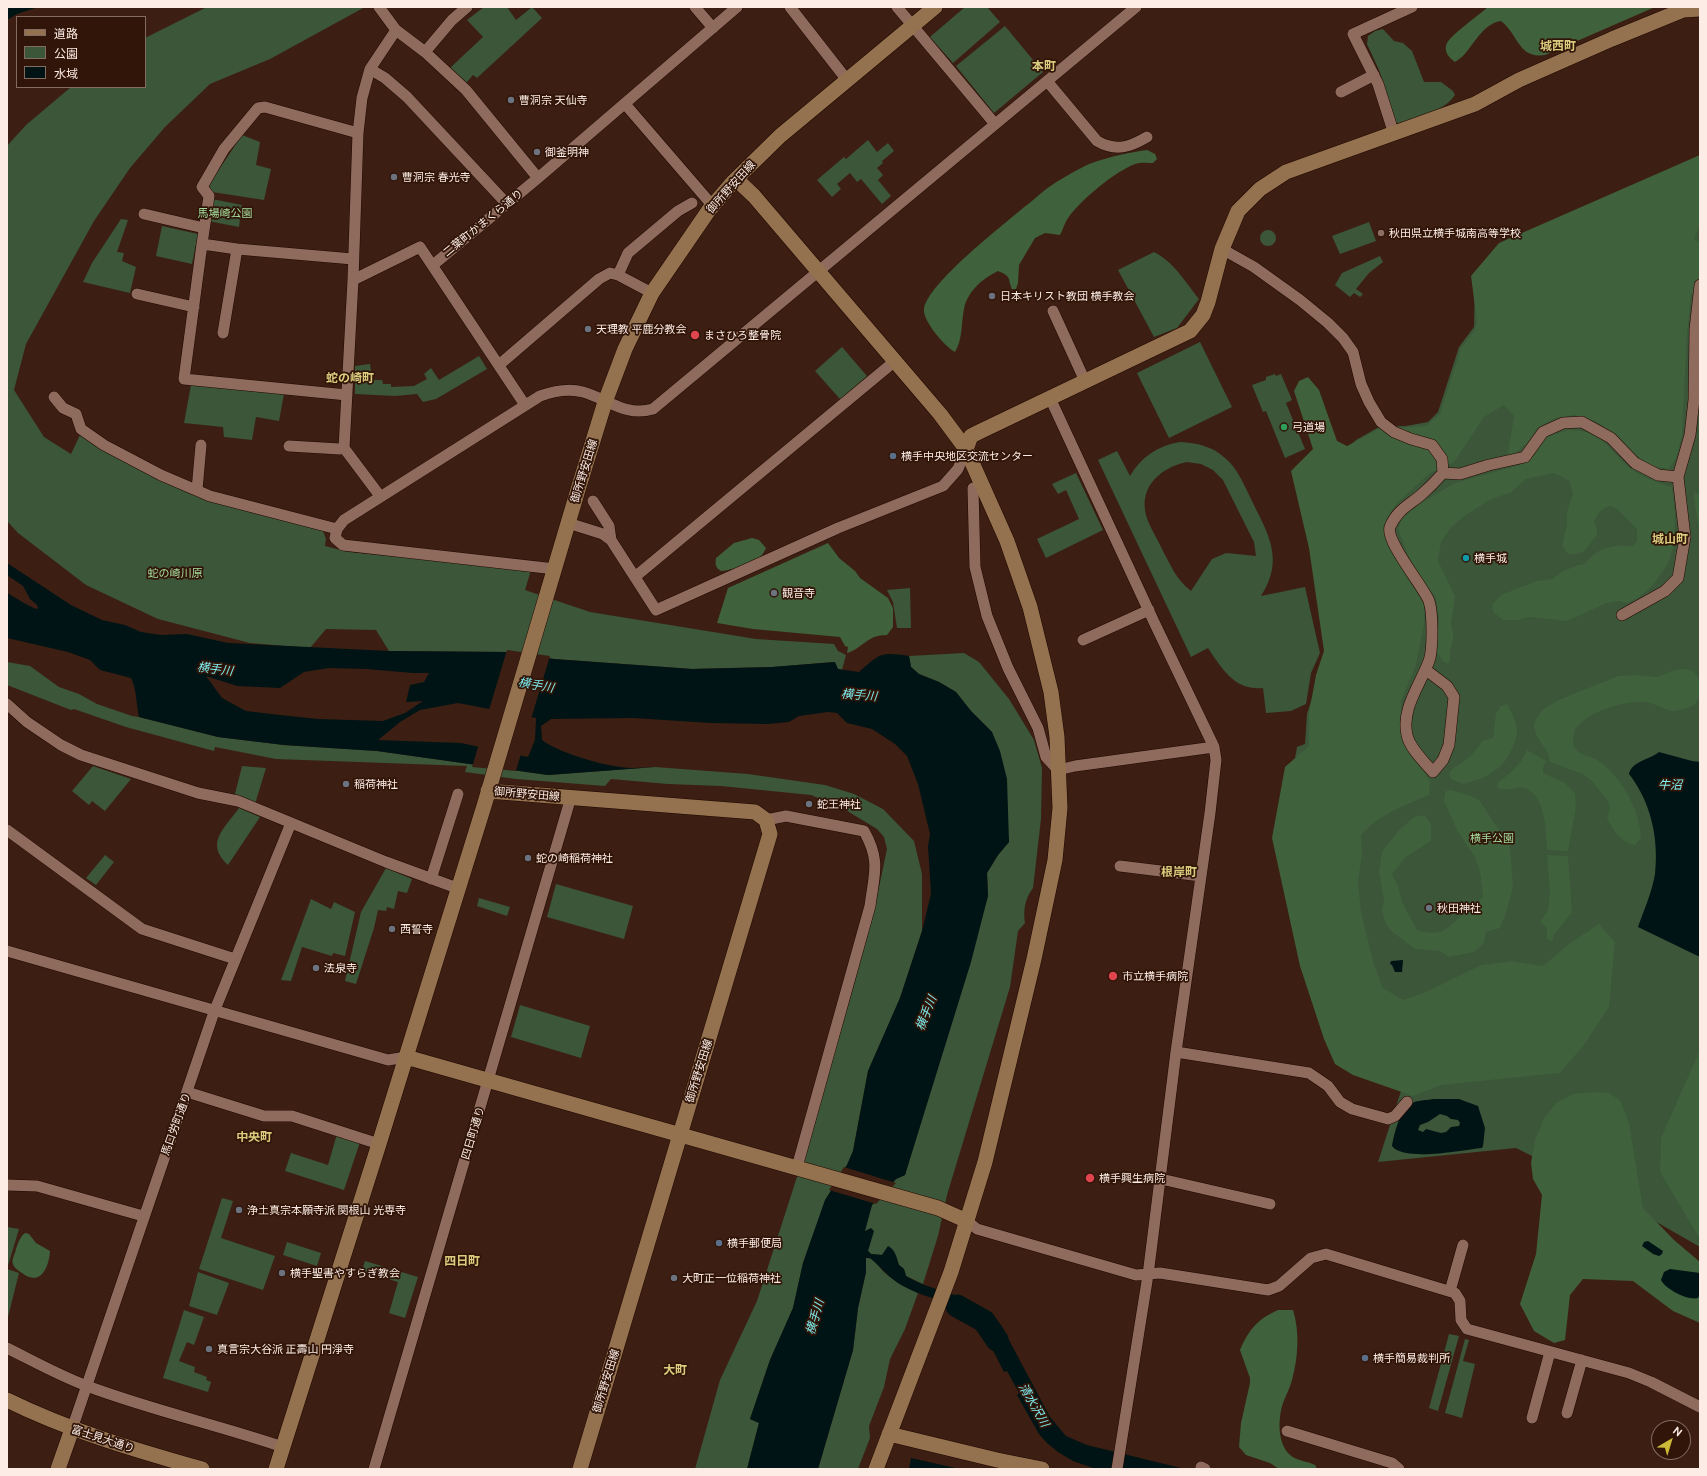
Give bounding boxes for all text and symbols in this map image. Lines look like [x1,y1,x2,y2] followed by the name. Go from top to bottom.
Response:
[16,16,146,88] legend
[54,27,78,40] text: 道路
[1540,39,1576,53] district label: 城西町
[54,47,78,60] text: 公園
[1032,59,1056,73] district label: 本町
[54,67,78,80] text: 水域
[519,93,588,107] place label: 曹洞宗 天仙寺
[506,95,516,105] marker: 曹洞宗 天仙寺
[545,145,589,159] place label: 御釜明神
[532,147,542,157] marker: 御釜明神
[704,158,758,216] street label: 御所野安田線
[402,170,471,184] place label: 曹洞宗 春光寺
[389,172,399,182] marker: 曹洞宗 春光寺
[440,187,526,259] street label: 二葉町かまくら通り
[198,206,252,220] park label: 馬場崎公園
[1389,226,1521,240] place label: 秋田県立横手城南高等学校
[1376,228,1386,238] marker: 秋田県立横手城南高等学校
[1000,289,1135,303] place label: 日本キリスト教団 横手教会
[987,291,997,301] marker: 日本キリスト教団 横手教会
[596,322,687,336] place label: 天理教 平鹿分教会
[583,324,593,334] marker: 天理教 平鹿分教会
[704,328,781,342] place label: まさひろ整骨院
[689,329,701,341] marker: まさひろ整骨院
[326,371,374,385] district label: 蛇の崎町
[1292,420,1325,434] place label: 弓道場
[1279,422,1289,432] marker: 弓道場
[568,438,600,504] street label: 御所野安田線
[901,449,1033,463] place label: 横手中央地区交流センター
[888,451,898,461] marker: 横手中央地区交流センター
[1652,532,1688,546] district label: 城山町
[1474,551,1507,565] place label: 横手城
[1461,553,1471,563] marker: 横手城
[148,566,202,580] park label: 蛇の崎川原
[782,586,815,600] place label: 観音寺
[769,588,779,598] marker: 観音寺
[196,660,234,678] water label: 横手川
[517,675,555,695] water label: 横手川
[840,686,878,704] water label: 横手川
[354,777,398,791] place label: 稲荷神社
[1658,778,1682,792] water label: 牛沼
[341,779,351,789] marker: 稲荷神社
[494,785,560,803] street label: 御所野安田線
[817,797,861,811] place label: 蛇王神社
[804,799,814,809] marker: 蛇王神社
[1470,831,1514,845] park label: 横手公園
[536,851,613,865] place label: 蛇の崎稲荷神社
[523,853,533,863] marker: 蛇の崎稲荷神社
[1161,865,1197,879] district label: 根岸町
[1437,901,1481,915] place label: 秋田神社
[1424,903,1434,913] marker: 秋田神社
[400,922,433,936] place label: 西誓寺
[387,924,397,934] marker: 西誓寺
[324,961,357,975] place label: 法泉寺
[311,963,321,973] marker: 法泉寺
[1122,969,1188,983] place label: 市立横手病院
[1107,970,1119,982] marker: 市立横手病院
[913,994,939,1032] water label: 横手川
[683,1038,715,1104] street label: 御所野安田線
[159,1091,193,1157] street label: 馬口労町通り
[459,1105,487,1161] street label: 四日町通り
[236,1130,272,1144] district label: 中央町
[1099,1171,1165,1185] place label: 横手興生病院
[1084,1172,1096,1184] marker: 横手興生病院
[247,1203,406,1217] place label: 浄土真宗本願寺派 関根山 光専寺
[234,1205,244,1215] marker: 浄土真宗本願寺派 関根山 光専寺
[727,1236,782,1250] place label: 横手郵便局
[714,1238,724,1248] marker: 横手郵便局
[444,1254,480,1268] district label: 四日町
[290,1266,400,1280] place label: 横手聖書やすらぎ教会
[277,1268,287,1278] marker: 横手聖書やすらぎ教会
[682,1271,781,1285] place label: 大町正一位稲荷神社
[669,1273,679,1283] marker: 大町正一位稲荷神社
[803,1298,827,1336] water label: 横手川
[217,1342,354,1356] place label: 真言宗大谷派 正壽山 円淨寺
[204,1344,214,1354] marker: 真言宗大谷派 正壽山 円淨寺
[590,1348,622,1414] street label: 御所野安田線
[1373,1351,1450,1365] place label: 横手簡易裁判所
[1360,1353,1370,1363] marker: 横手簡易裁判所
[663,1363,687,1377] district label: 大町
[1016,1381,1052,1429] water label: 清水沢川
[1651,1420,1691,1460] north arrow
[70,1423,136,1455] street label: 富士見大通り
[1671,1424,1685,1439] text: N

